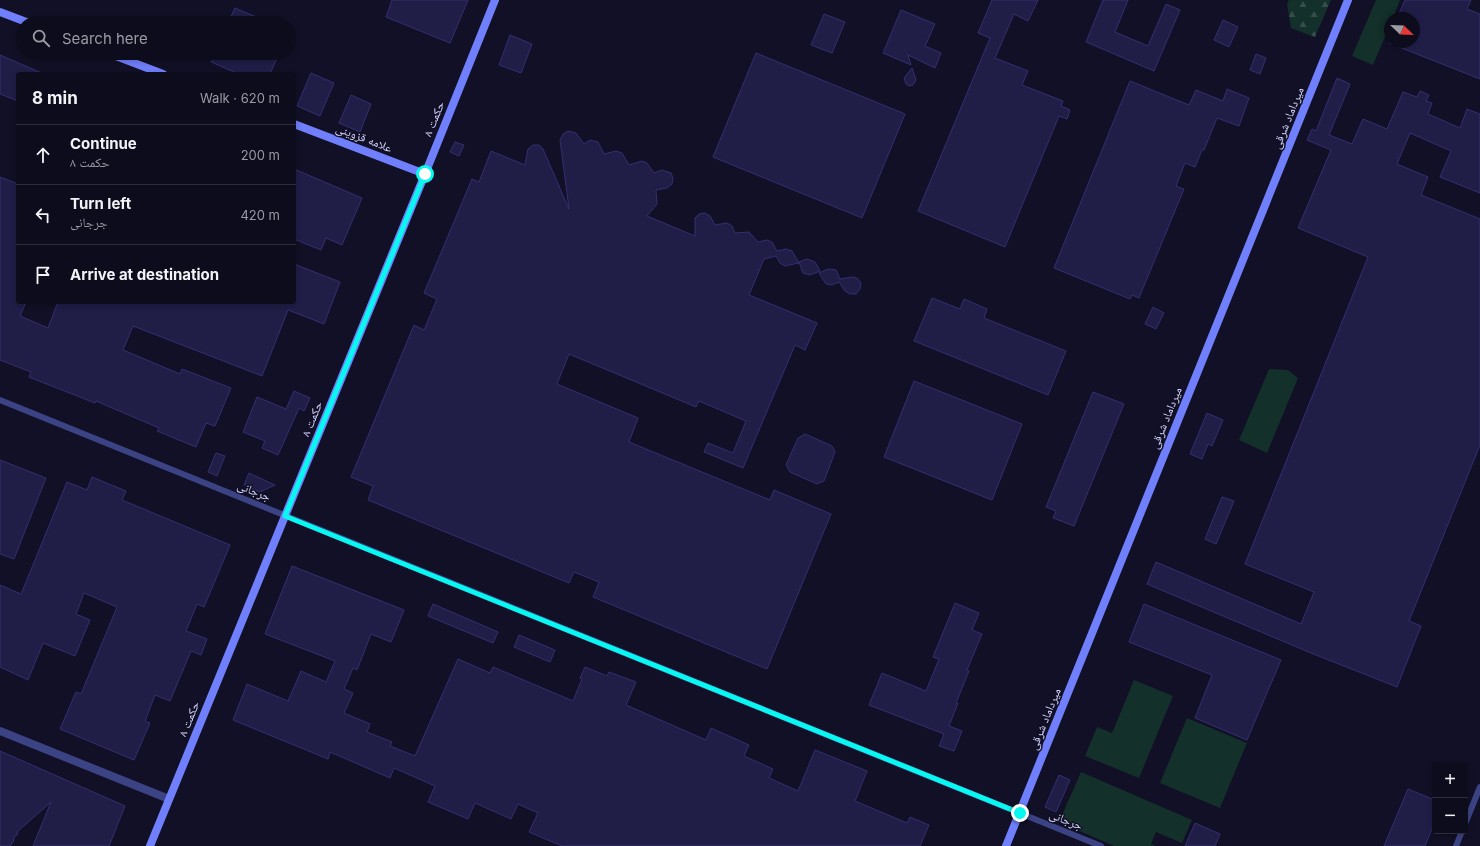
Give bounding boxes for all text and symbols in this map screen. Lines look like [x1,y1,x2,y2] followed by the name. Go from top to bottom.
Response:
[1384,12,1420,48] north arrow
[16,16,296,60] search box
[30,27,52,49] icon: search
[62,29,148,48] text: Search here
[1268,85,1307,151] street label: میرداماد شرقی
[32,88,78,108] text: 8 min
[200,90,280,106] text: Walk · 620 m
[420,99,447,139] street label: حکمت ۸
[334,120,394,155] street label: علامه قزوینی
[70,134,137,153] text: Continue
[32,144,54,166] icon: ahead
[241,147,280,163] text: 200 m
[70,154,110,170] text: حکمت ۸
[416,165,434,183] route start
[70,194,131,213] text: Turn left
[32,204,54,226] icon: left
[240,207,280,223] text: 420 m
[70,214,108,230] text: جرجانی
[32,264,54,286] icon: arrive
[70,265,219,284] text: Arrive at destination
[1146,385,1185,451] street label: میرداماد شرقی
[298,399,325,439] street label: حکمت ۸
[235,477,273,504] street label: جرجانی
[1025,686,1064,752] street label: میرداماد شرقی
[175,699,202,739] street label: حکمت ۸
[1432,762,1468,834] map controls
[1432,762,1468,798] button: +
[1432,798,1468,834] button: −
[1011,804,1029,822] route end
[1047,806,1085,833] street label: جرجانی

